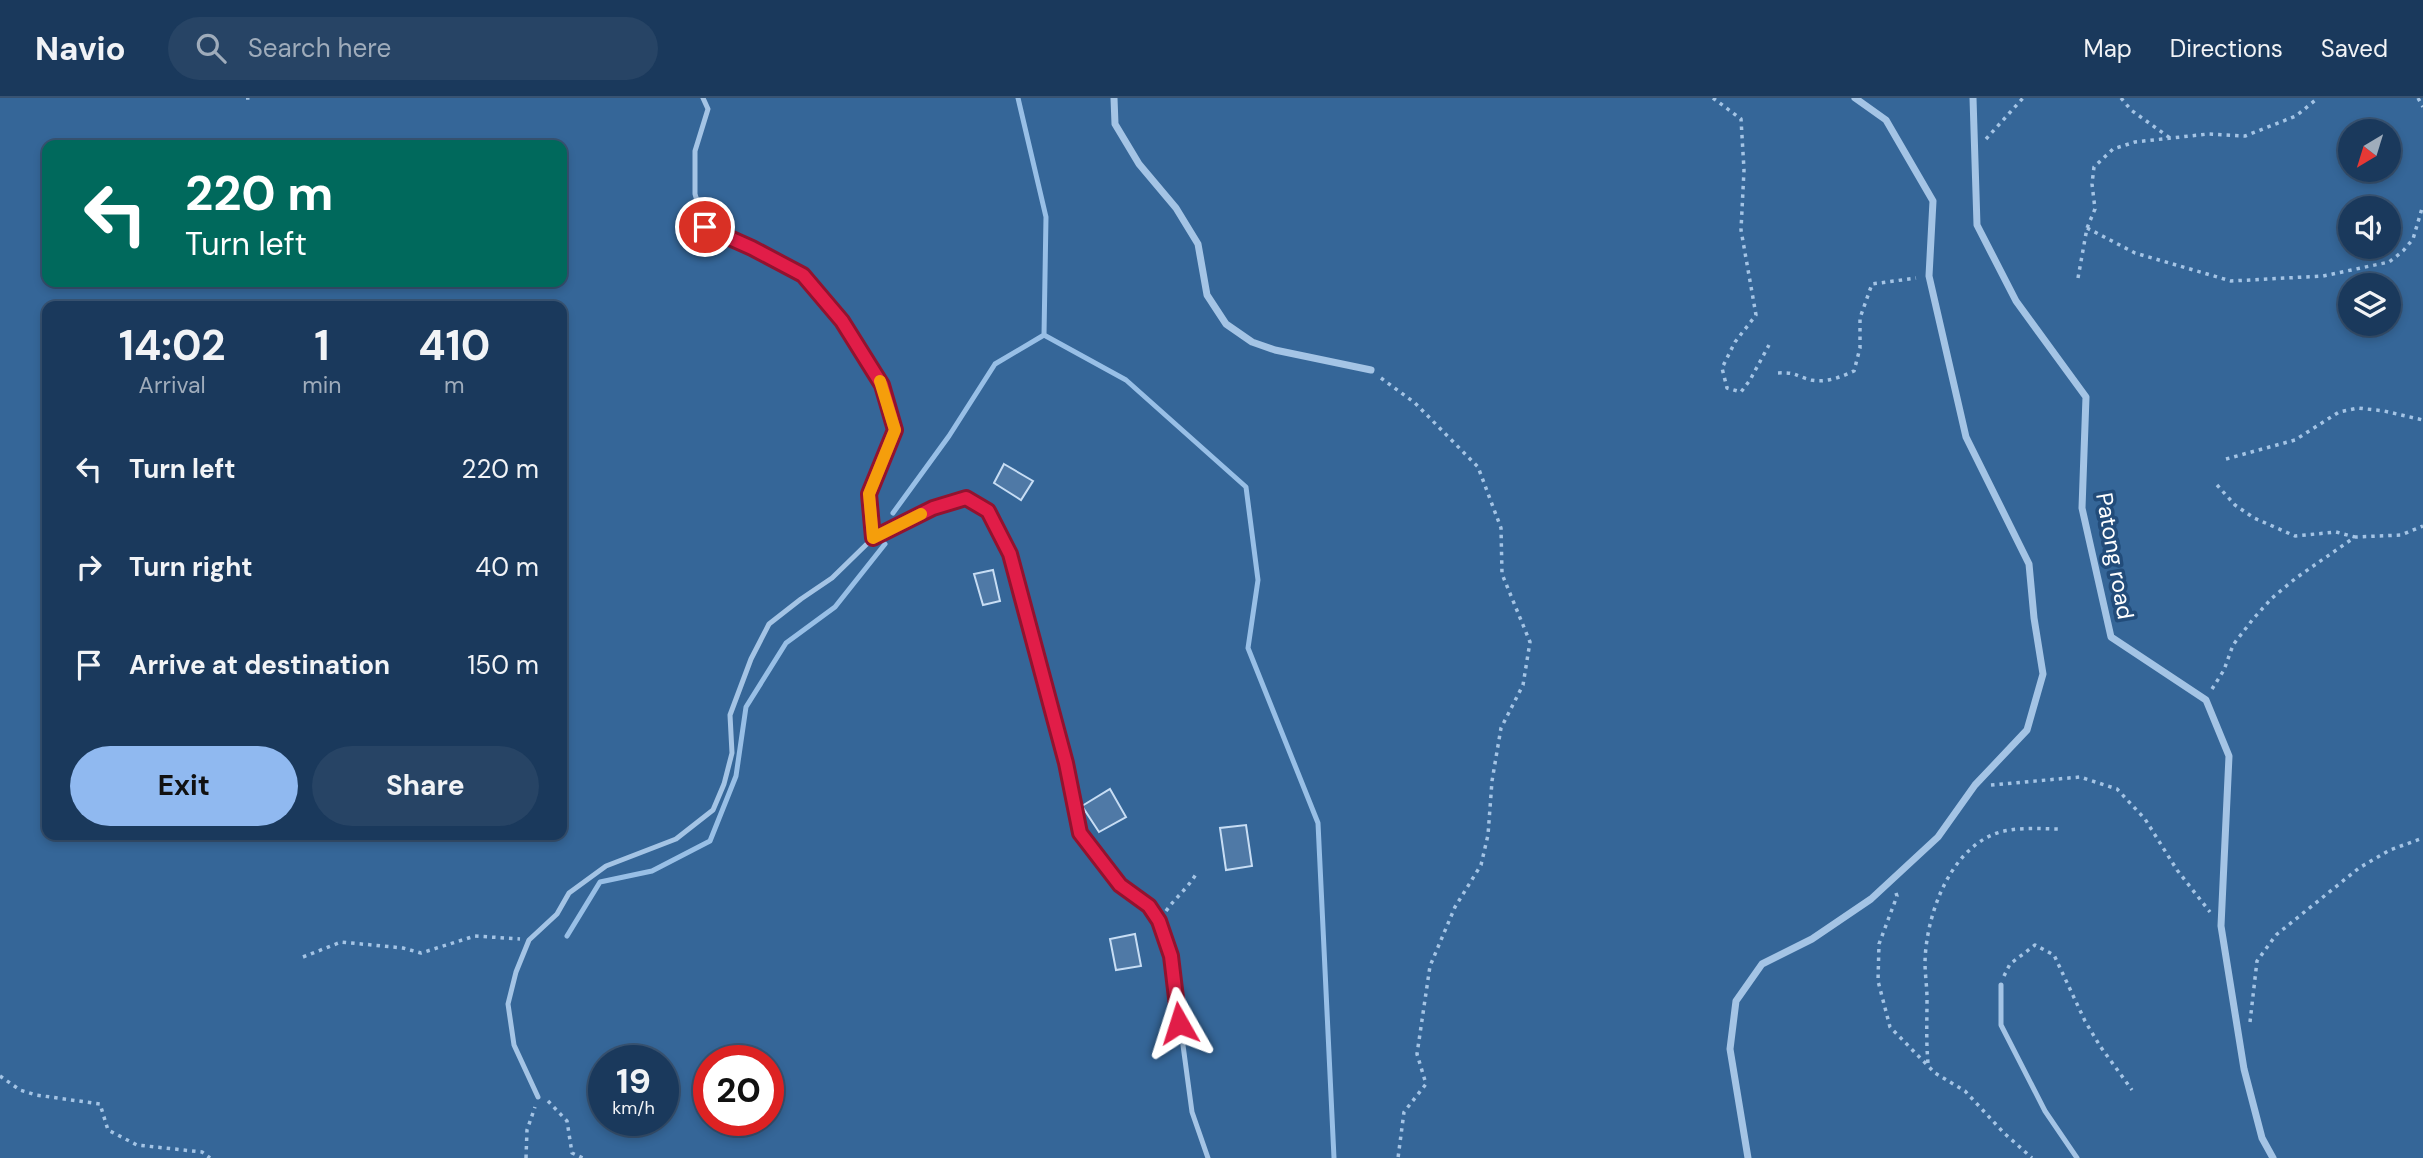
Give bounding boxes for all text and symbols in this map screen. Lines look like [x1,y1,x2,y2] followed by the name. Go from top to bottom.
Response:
[168,17,658,80] search box
[35,27,126,70] text: Navio
[192,29,230,67] icon: search
[248,31,391,65] text: Search here
[2084,33,2132,64] text: Map
[2170,33,2283,64] text: Directions
[2321,33,2388,64] text: Saved
[2338,119,2401,182] north arrow
[2338,119,2401,336] map controls
[185,161,333,225] text: 220 m
[70,168,161,259] icon: left
[2338,196,2401,259] button: sound
[675,197,735,257] pin
[686,208,724,246] icon: arrive
[185,223,307,265] text: Turn left
[2338,273,2401,336] button: layers
[119,318,226,373] text: 14:02
[314,318,329,373] text: 1
[418,318,490,373] text: 410
[139,370,206,400] text: Arrival
[302,370,341,400] text: min
[444,370,464,400] text: m
[70,450,108,488] icon: left
[129,452,236,486] text: Turn left
[461,452,539,486] text: 220 m
[2089,490,2141,622] street label: Patong road
[70,548,108,586] icon: right
[129,550,253,584] text: Turn right
[475,550,539,584] text: 40 m
[70,646,108,684] icon: arrive
[129,648,390,682] text: Arrive at destination
[467,648,539,682] text: 150 m
[70,746,298,826] button: Exit
[312,746,539,826] button: Share
[1142,986,1216,1060] position arrow
[693,1045,784,1136] speed limit sign: 20
[616,1058,651,1104] text: 19
[612,1096,655,1120] text: km/h

